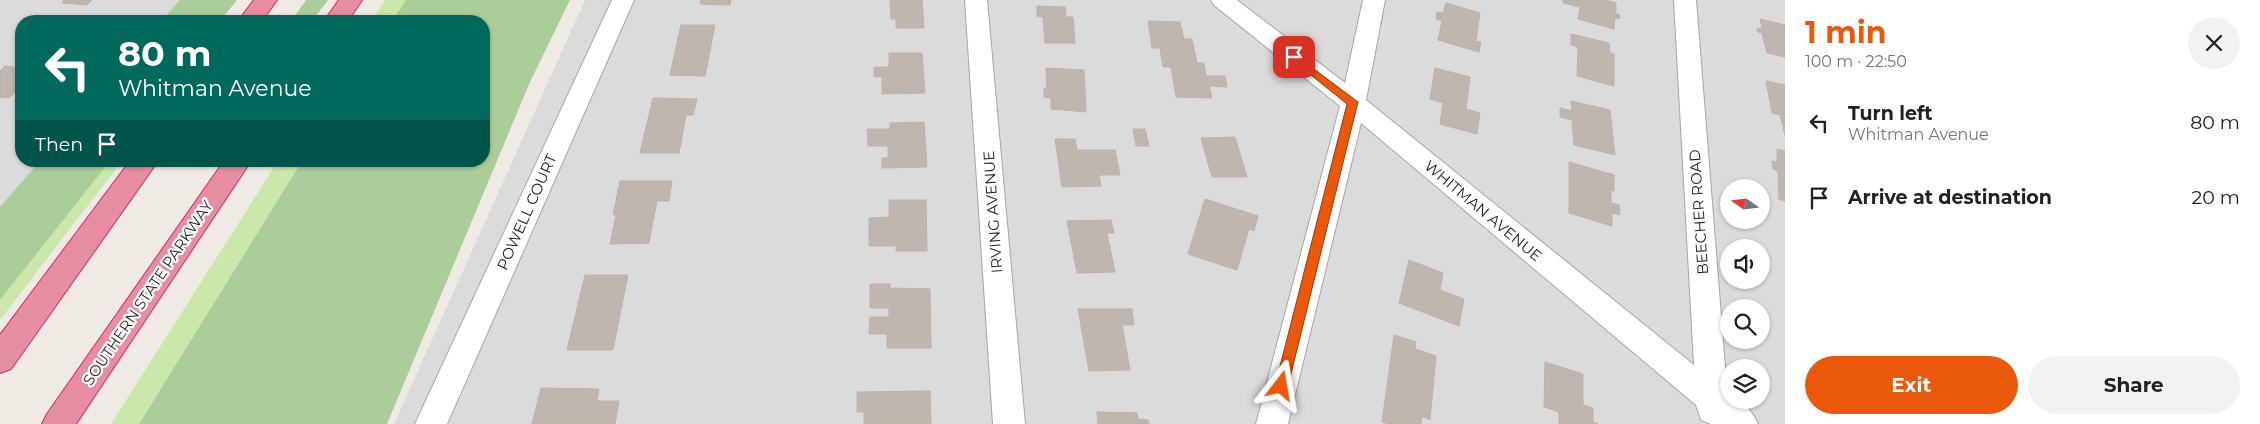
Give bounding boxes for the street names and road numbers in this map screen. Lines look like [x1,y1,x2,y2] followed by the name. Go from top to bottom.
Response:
[1685,149,1712,275] street label: BEECHER ROAD
[492,150,561,273] street label: POWELL COURT
[979,150,1006,274] street label: IRVING AVENUE
[1421,156,1546,265] street label: WHITMAN AVENUE
[79,196,217,389] street label: SOUTHERN STATE PARKWAY

